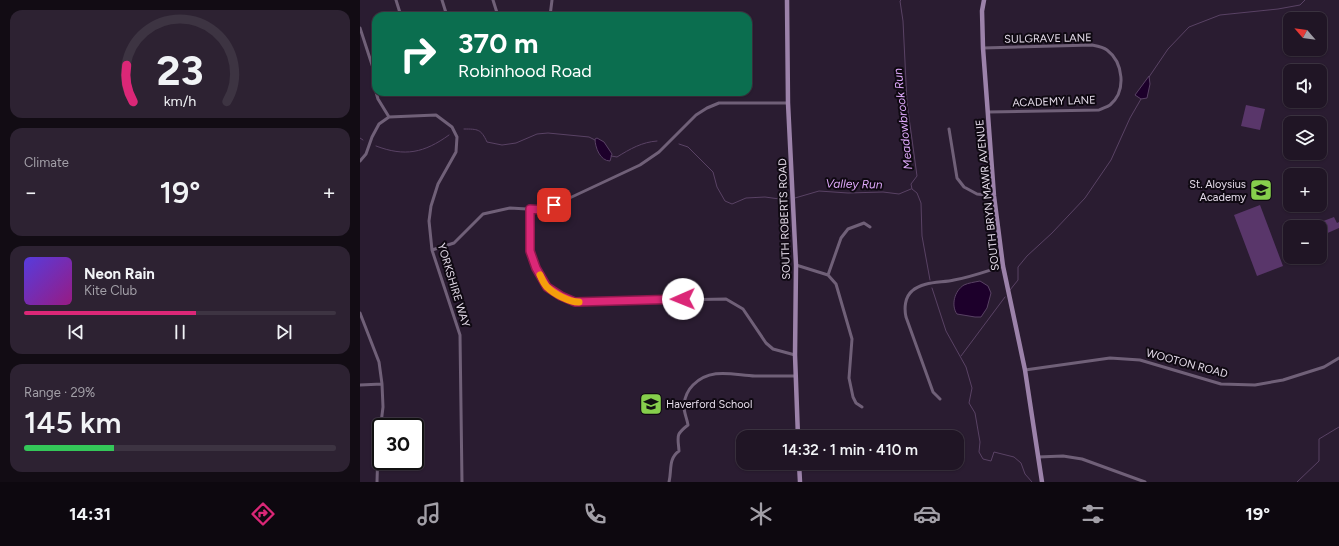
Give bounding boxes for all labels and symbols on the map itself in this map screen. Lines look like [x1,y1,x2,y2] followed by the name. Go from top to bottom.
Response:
[1283,12,1327,56] north arrow
[1004,31,1092,46] street label: SULGRAVE LANE
[891,67,915,170] water label: Meadowbrook Run
[1012,94,1096,109] street label: ACADEMY LANE
[973,119,1002,271] street label: SOUTH BRYN MAWR AVENUE
[776,158,793,280] street label: SOUTH ROBERTS ROAD
[825,177,883,192] water label: Valley Run
[1248,177,1274,203] school or university icon: St. Aloysius Academy
[1189,178,1246,204] place label: St. Aloysius Academy
[537,188,571,222] pin
[435,242,473,329] street label: YORKSHIRE WAY
[662,278,704,320] position arrow
[1145,346,1229,381] street label: WOOTON ROAD
[638,391,664,417] school or university icon: Haverford School
[666,398,752,411] place label: Haverford School
[372,418,424,470] speed limit sign: 30

